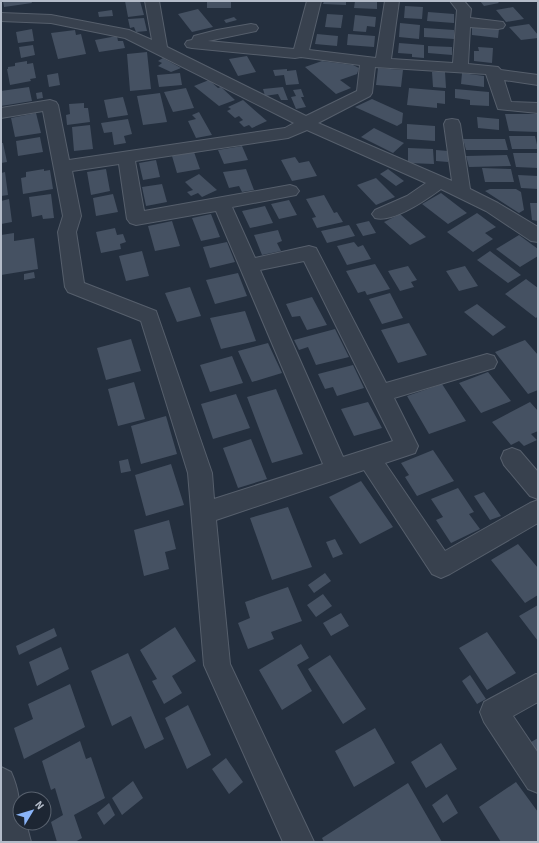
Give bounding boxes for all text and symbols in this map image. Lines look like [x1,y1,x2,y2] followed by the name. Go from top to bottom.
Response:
[12,791,52,831] north arrow
[31,798,48,813] text: N

